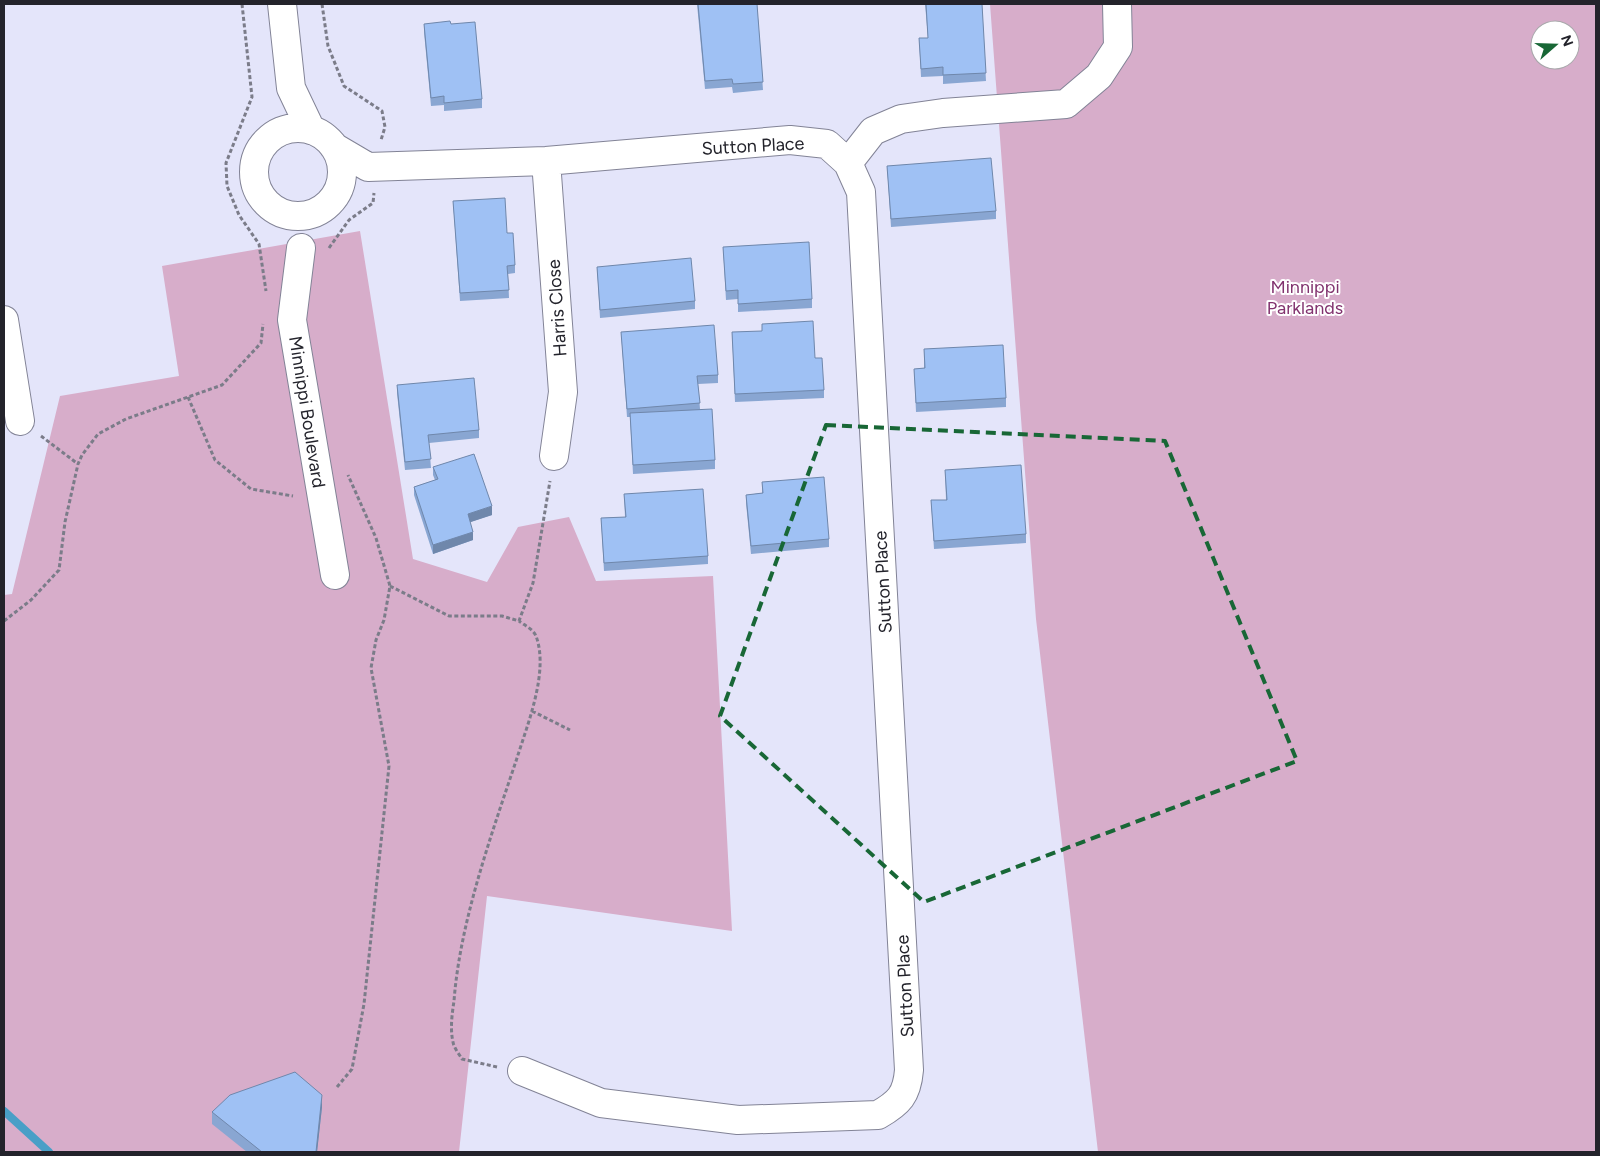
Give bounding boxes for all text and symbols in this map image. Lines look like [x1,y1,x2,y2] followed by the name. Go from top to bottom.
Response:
[1530,20,1580,70] north arrow
[1557,33,1577,49] text: N
[701,132,805,160] street label: Sutton Place
[543,258,571,357] street label: Harris Close
[1267,276,1343,319] park label: Minnippi Parklands
[284,334,330,490] street label: Minnippi Boulevard
[869,530,897,634] street label: Sutton Place
[891,934,919,1038] street label: Sutton Place

